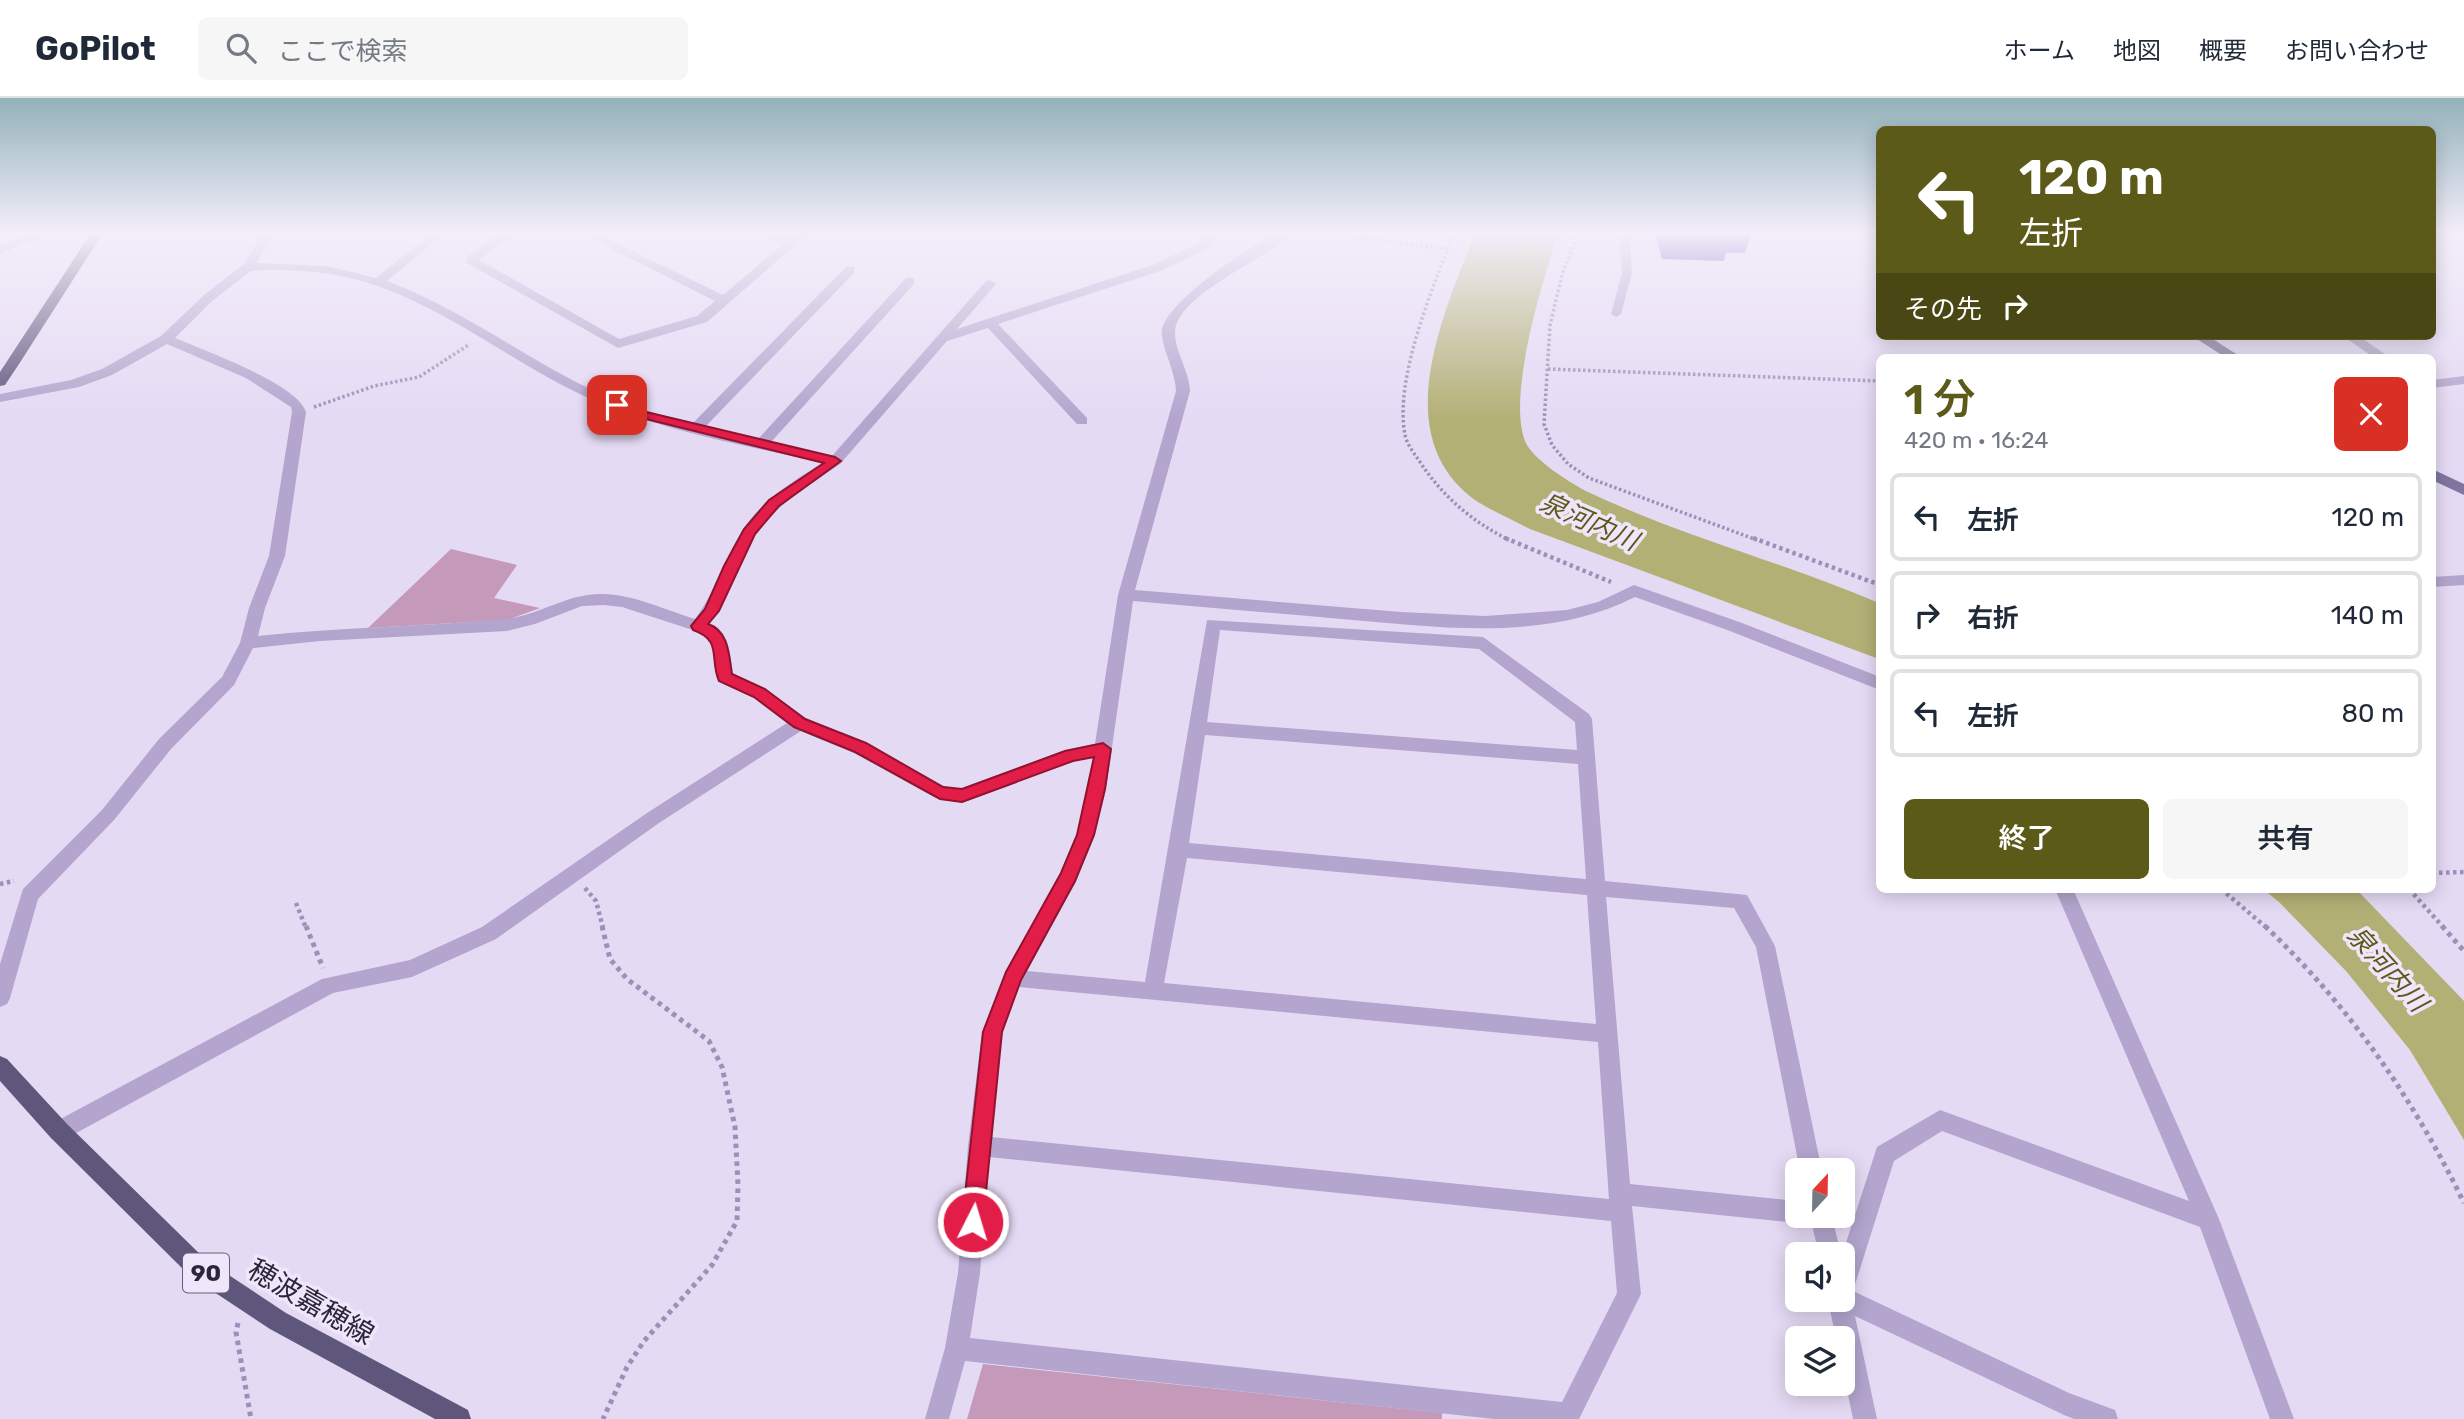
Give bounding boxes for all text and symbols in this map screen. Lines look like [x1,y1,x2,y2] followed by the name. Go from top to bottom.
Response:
[198,17,688,80] search box
[35,29,156,68] text: GoPilot
[222,29,260,67] icon: search
[278,36,408,67] text: ここで検索
[2004,37,2075,65] text: ホーム
[2113,37,2161,65] text: 地図
[2199,37,2247,65] text: 概要
[2285,37,2429,65] text: お問い合わせ
[2019,148,2164,206] text: 120 m
[1904,154,1995,245] icon: left
[2019,214,2083,252] text: 左折
[1996,287,2034,325] icon: right
[1904,294,1982,325] text: その先
[587,375,647,435] pin
[1904,375,1975,425] text: 1 分
[2334,377,2408,451] button: close
[598,386,636,424] icon: arrive
[1904,426,2049,454] text: 420 m · 16:24
[1535,487,1646,559] water label: 泉河内川
[1908,498,1946,536] icon: left
[2332,502,2404,533] text: 120 m
[1967,505,2019,536] text: 左折
[1908,596,1946,634] icon: right
[2331,600,2404,631] text: 140 m
[1967,603,2019,634] text: 右折
[1908,694,1946,732] icon: left
[2341,698,2404,729] text: 80 m
[1967,701,2019,732] text: 左折
[1904,799,2149,879] button: 終了
[2163,799,2408,879] button: 共有
[2341,920,2435,1020] water label: 泉河内川
[1785,1158,1855,1228] north arrow
[1785,1158,1855,1396] map controls
[936,1185,1010,1259] position arrow
[1785,1242,1855,1312] button: sound
[242,1253,380,1351] street label: 穂波嘉穂線
[183,1254,229,1292] road number: 90
[1785,1326,1855,1396] button: layers

